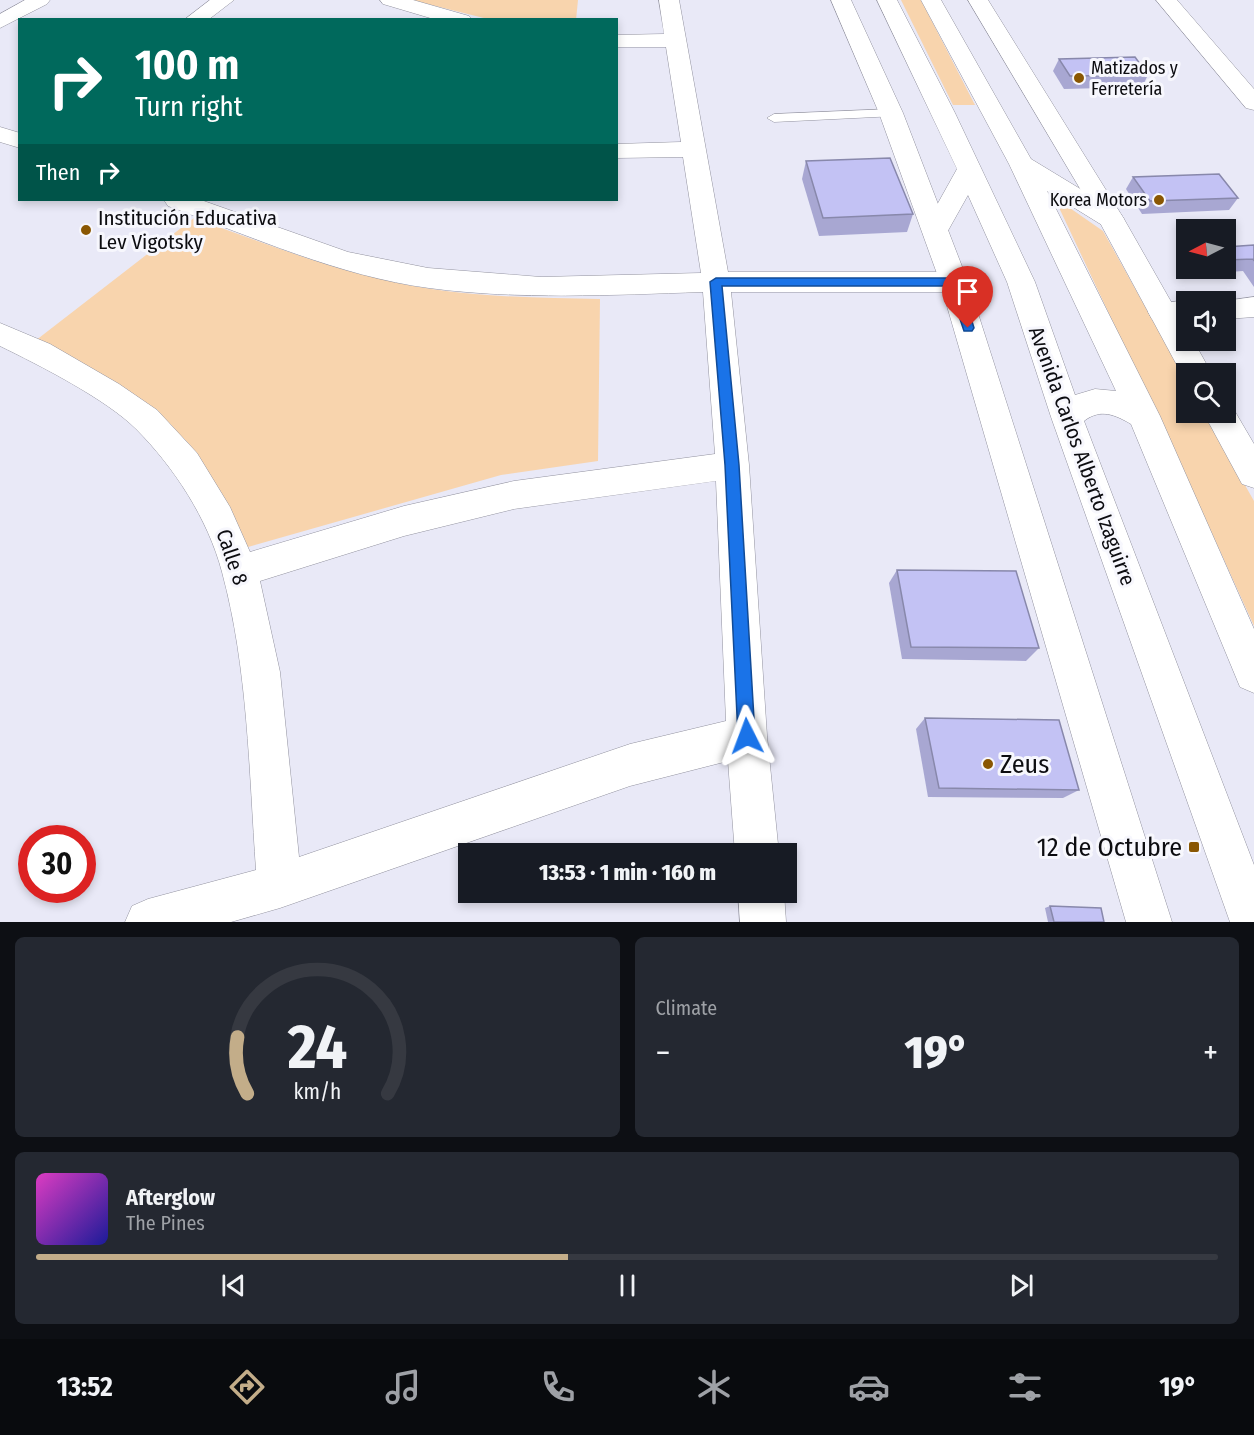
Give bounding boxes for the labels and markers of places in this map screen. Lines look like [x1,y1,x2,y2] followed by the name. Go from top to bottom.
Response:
[1091,57,1178,100] place label: Matizados y Ferretería
[1072,71,1086,85] marker: Matizados y Ferretería
[1050,189,1147,211] place label: Korea Motors
[1152,193,1166,207] marker: Korea Motors
[98,205,277,255] place label: Institución Educativa Lev Vigotsky
[79,223,93,237] marker: Institución Educativa Lev Vigotsky
[942,266,993,328] pin
[1000,749,1049,780] place label: Zeus
[981,757,995,771] marker: Zeus
[1037,832,1182,863] place label: 12 de Octubre
[1187,840,1201,854] marker: 12 de Octubre

